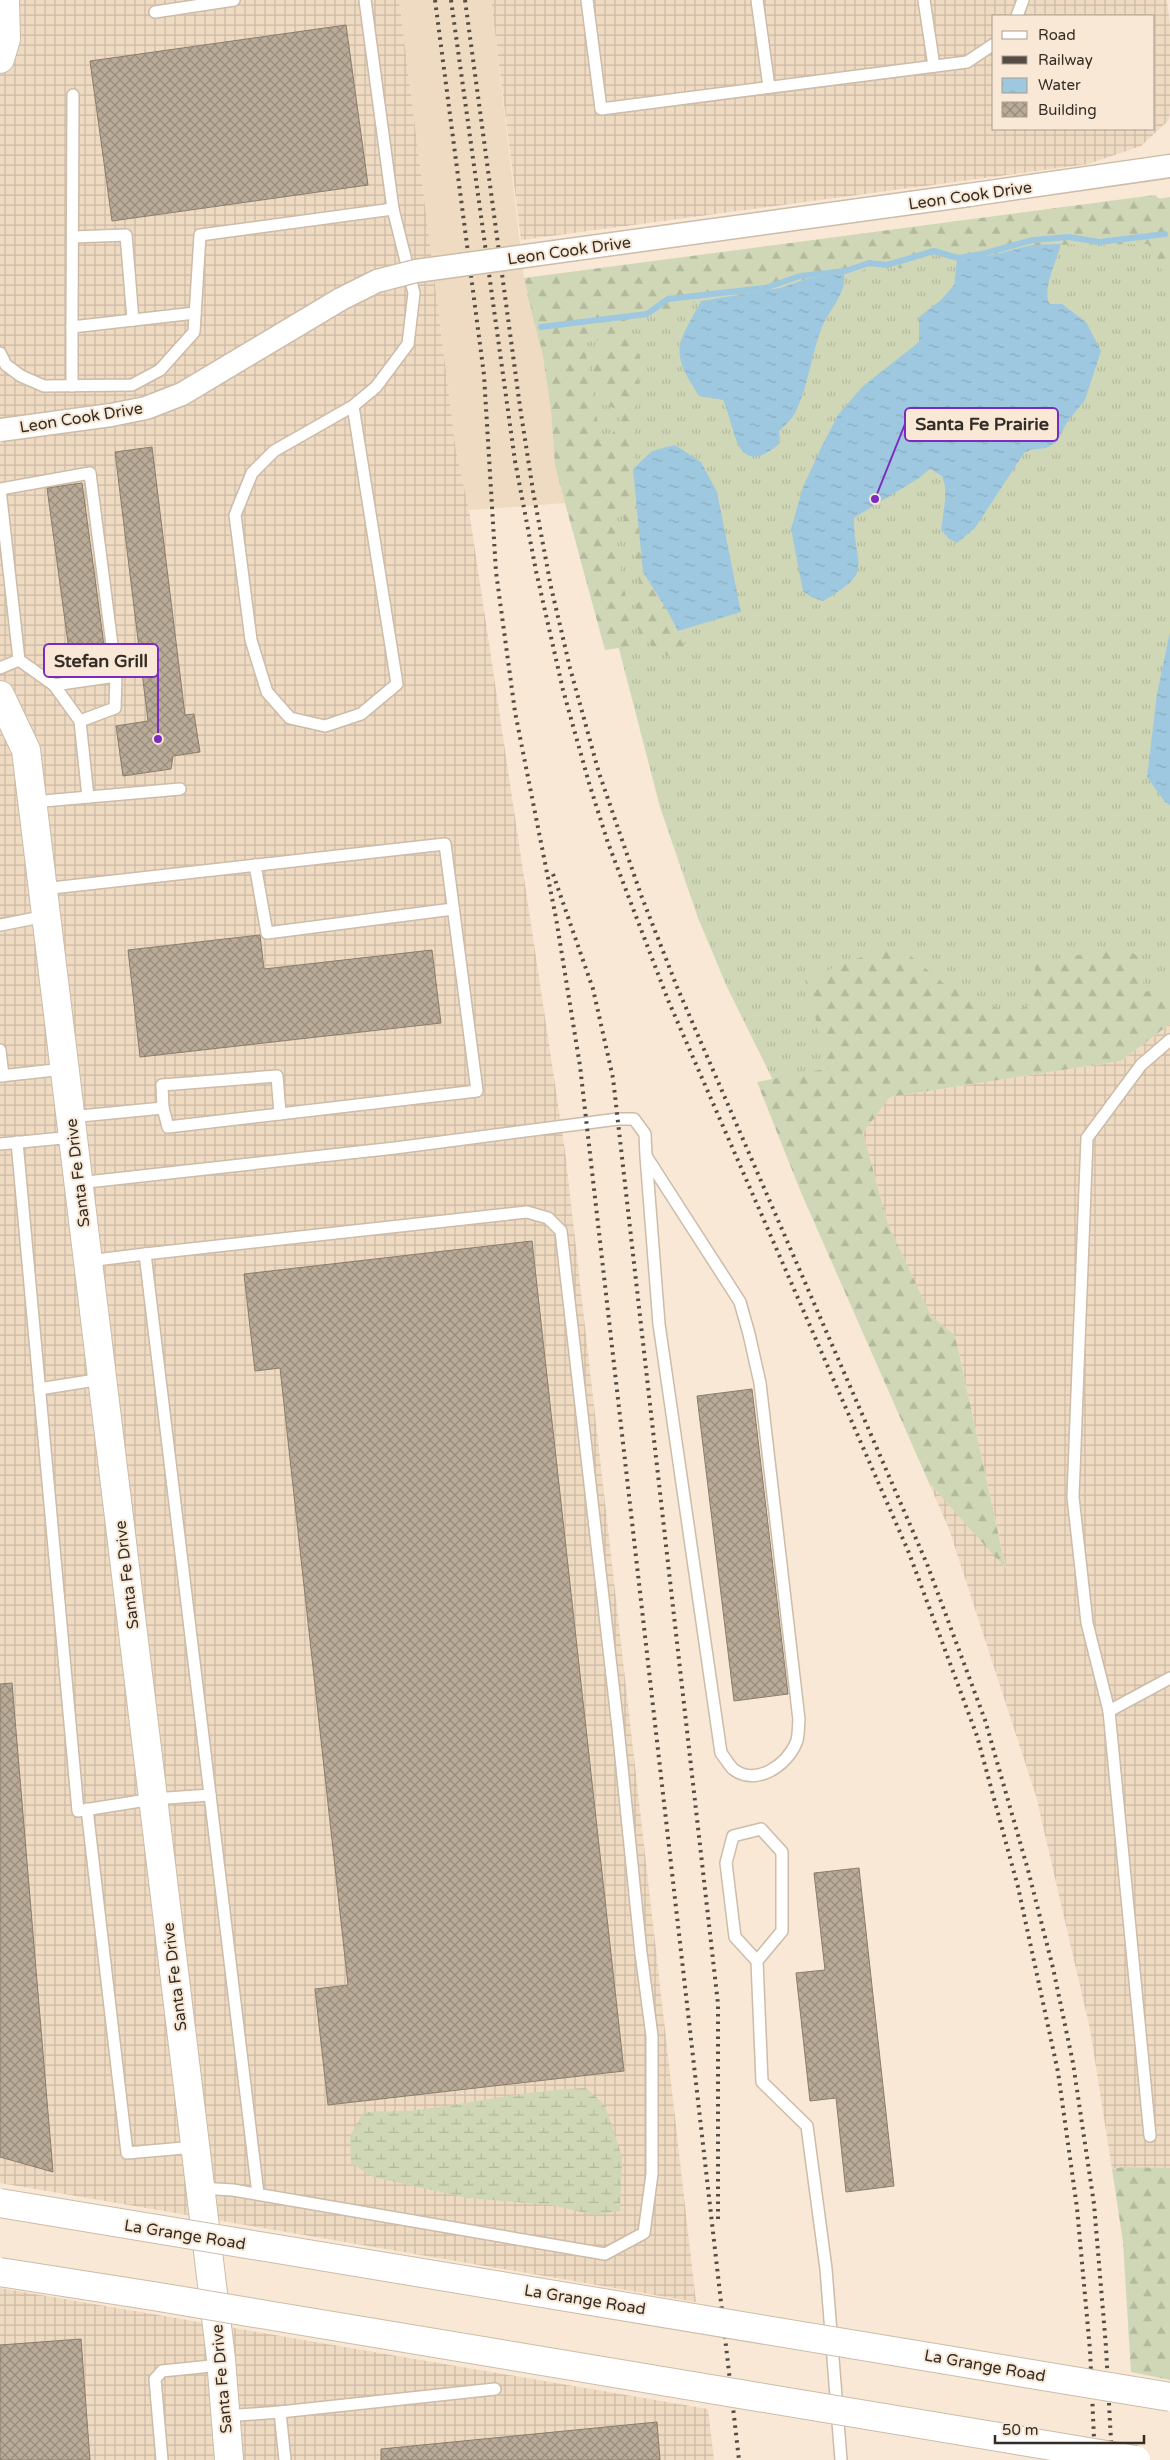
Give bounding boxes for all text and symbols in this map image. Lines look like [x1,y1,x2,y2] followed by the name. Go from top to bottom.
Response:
[992,15,1155,130] legend
[1038,26,1076,44] text: Road
[1038,51,1093,69] text: Railway
[1038,76,1081,94] text: Water
[1038,101,1097,119] text: Building
[907,177,1033,215] street label: Leon Cook Drive
[506,232,632,270] street label: Leon Cook Drive
[18,398,144,438] street label: Leon Cook Drive
[905,408,1058,441] callout: Santa Fe Prairie
[915,413,1049,435] text: Santa Fe Prairie
[44,644,158,677] callout: Stefan Grill
[54,650,148,672] text: Stefan Grill
[61,1117,95,1228] street label: Santa Fe Drive
[110,1519,144,1630] street label: Santa Fe Drive
[158,1921,192,2032] street label: Santa Fe Drive
[123,2215,247,2254] street label: La Grange Road
[523,2280,647,2319] street label: La Grange Road
[207,2324,237,2434] street label: Santa Fe Drive
[923,2345,1047,2387] street label: La Grange Road
[995,2412,1144,2444] scale bar
[1002,2421,1039,2439] text: 50 m

